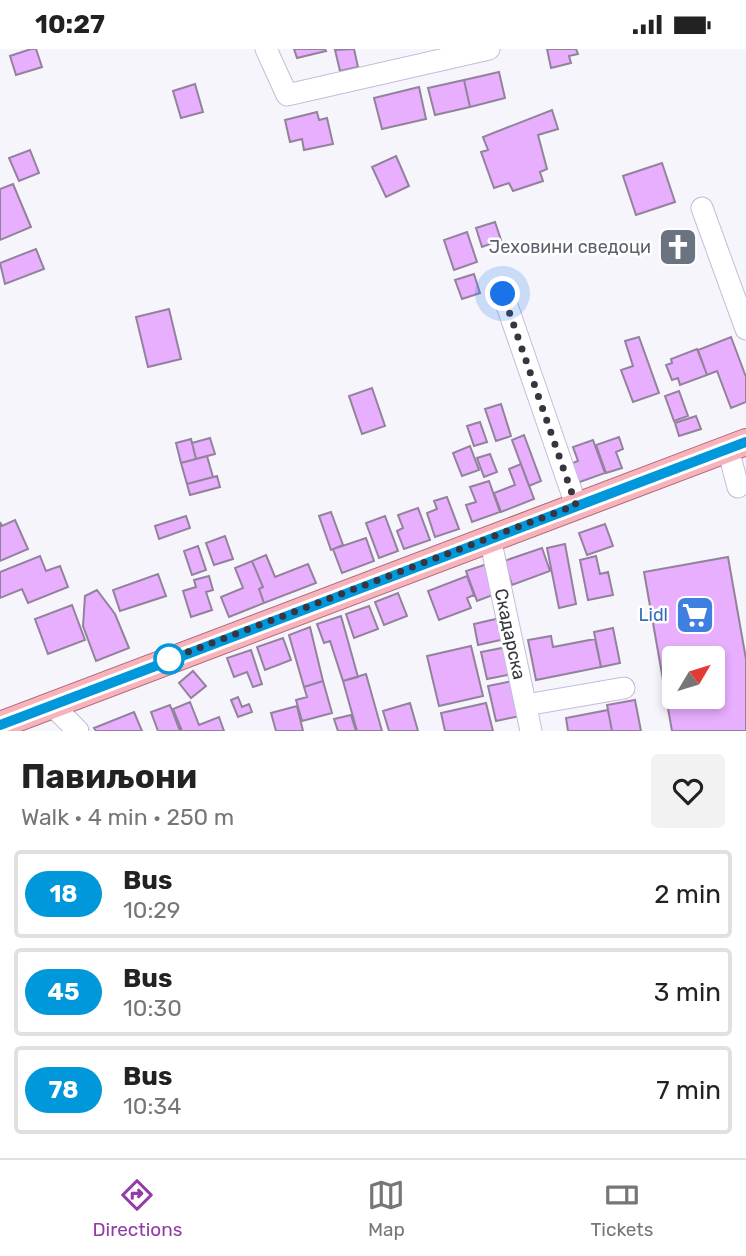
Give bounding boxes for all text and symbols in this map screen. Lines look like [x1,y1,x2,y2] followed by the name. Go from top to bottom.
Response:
[35,9,105,40] text: 10:27
[657,226,699,268] church icon: Јеховини сведоци
[489,236,651,258] place label: Јеховини сведоци
[485,276,520,311] your location
[490,586,530,682] street label: Скадарска
[674,594,716,636] supermarket icon: Lidl
[638,604,668,626] place label: Lidl
[154,644,184,674] unlabelled marker
[662,646,724,709] north arrow
[662,646,725,709] map controls
[651,754,725,828] button: heart
[21,757,197,796] text: Павиљони
[21,803,234,831] text: Walk · 4 min · 250 m
[123,865,172,896] text: Bus
[654,879,721,910] text: 2 min
[49,880,78,908] text: 18
[123,896,180,924] text: 10:29
[123,963,172,994] text: Bus
[654,977,721,1008] text: 3 min
[48,978,79,1006] text: 45
[123,994,182,1022] text: 10:30
[123,1061,172,1092] text: Bus
[656,1075,721,1106] text: 7 min
[49,1076,79,1104] text: 78
[123,1092,181,1120] text: 10:34
[92,1176,182,1241] tab: Directions
[367,1176,405,1241] tab: Map
[590,1176,654,1241] tab: Tickets

